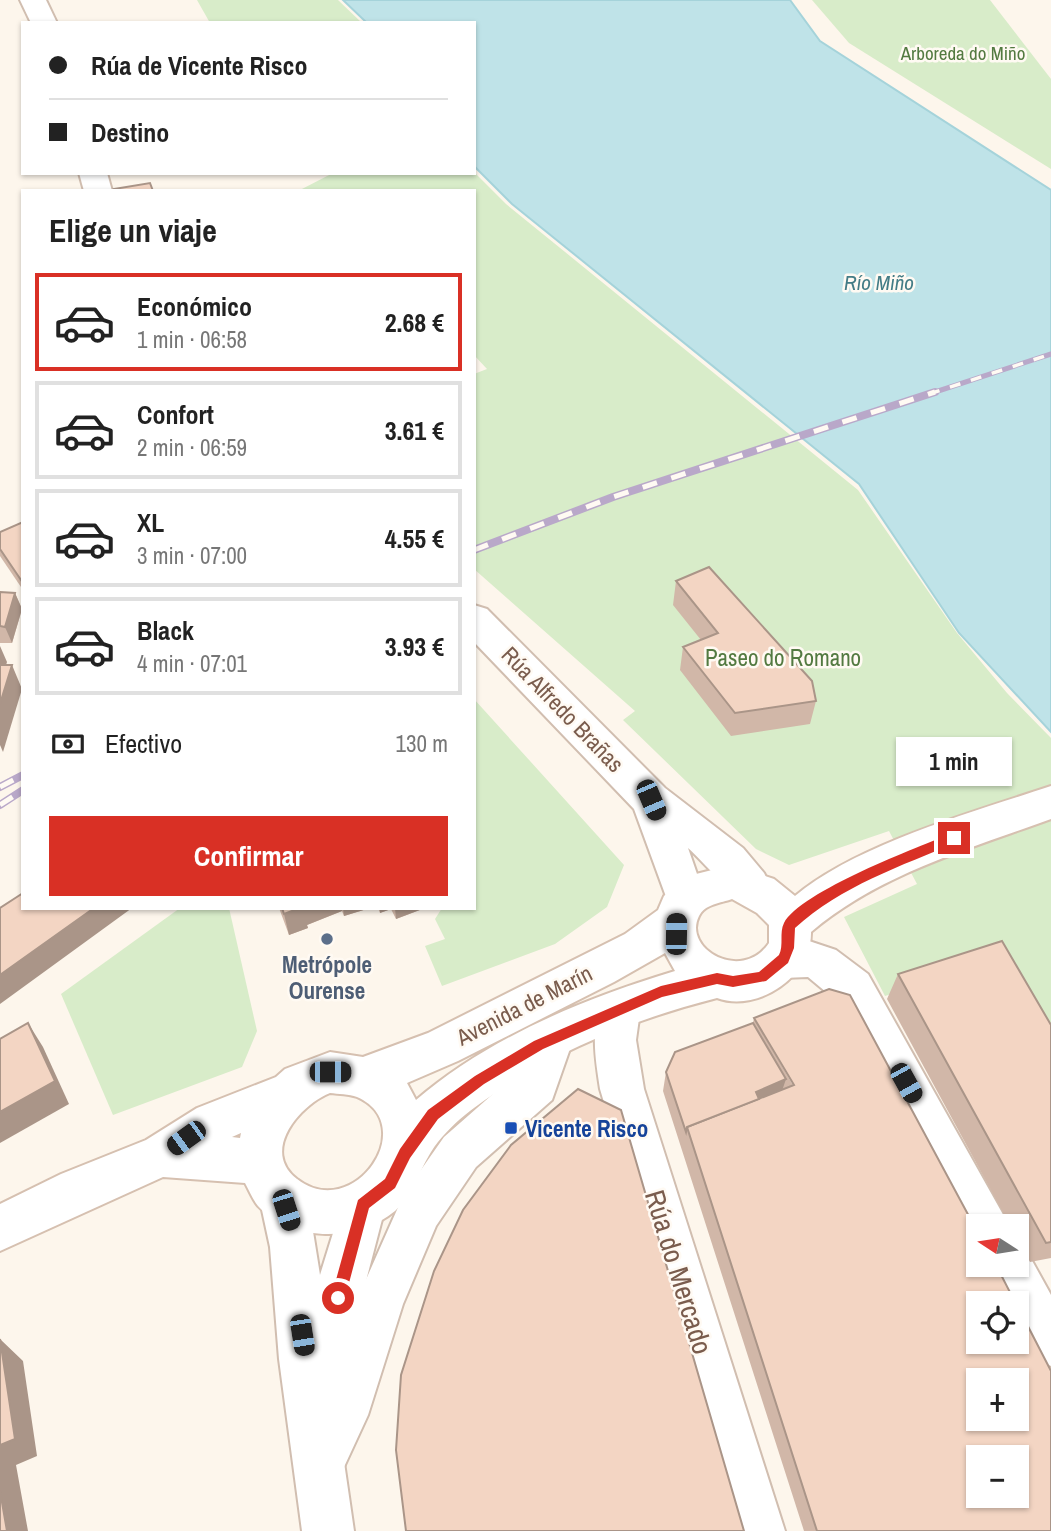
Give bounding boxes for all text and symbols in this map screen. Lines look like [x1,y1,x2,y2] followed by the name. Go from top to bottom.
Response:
[900,40,1025,66] park label: Arboreda do Miño
[91,48,307,83] text: Rúa de Vicente Risco
[91,115,169,150] text: Destino
[49,209,217,252] text: Elige un viaje
[844,268,914,297] water label: Río Miño
[137,289,252,324] text: Económico
[53,291,116,354] icon: car
[385,305,444,340] text: 2.68 €
[137,324,247,355] text: 1 min · 06:58
[137,397,214,432] text: Confort
[53,399,116,462] icon: car
[385,413,444,448] text: 3.61 €
[137,432,247,463] text: 2 min · 06:59
[137,505,164,540] text: XL
[53,507,116,570] icon: car
[385,521,444,556] text: 4.55 €
[137,540,247,571] text: 3 min · 07:00
[137,613,194,648] text: Black
[53,615,116,678] icon: car
[385,629,444,664] text: 3.93 €
[495,639,631,779] street label: Rúa Alfredo Brañas
[705,642,861,673] park label: Paseo do Romano
[137,648,247,679] text: 4 min · 07:01
[49,725,87,763] icon: cash
[105,726,182,761] text: Efectivo
[396,728,448,759] text: 130 m
[896,736,1012,786] callout: 1 min
[929,746,979,777] text: 1 min
[634,777,669,823] car
[49,816,448,896] button: Confirmar
[938,822,970,854] route end
[666,913,687,955] car
[319,931,335,947] marker: Metrópole Ourense
[282,949,372,1006] place label: Metrópole Ourense
[450,957,597,1053] street label: Avenida de Marín
[887,1060,926,1106] car
[310,1062,352,1083] car
[525,1113,648,1144] place label: Vicente Risco
[163,1117,210,1159] car
[503,1120,519,1136] marker: Vicente Risco
[636,1185,722,1359] street label: Rúa do Mercado
[270,1187,303,1233] car
[966,1214,1029,1278] north arrow
[966,1214,1029,1508] map controls
[322,1282,354,1314] route start
[966,1291,1029,1354] button: locate
[289,1313,316,1357] car
[966,1368,1029,1431] button: +
[966,1445,1029,1508] button: −

